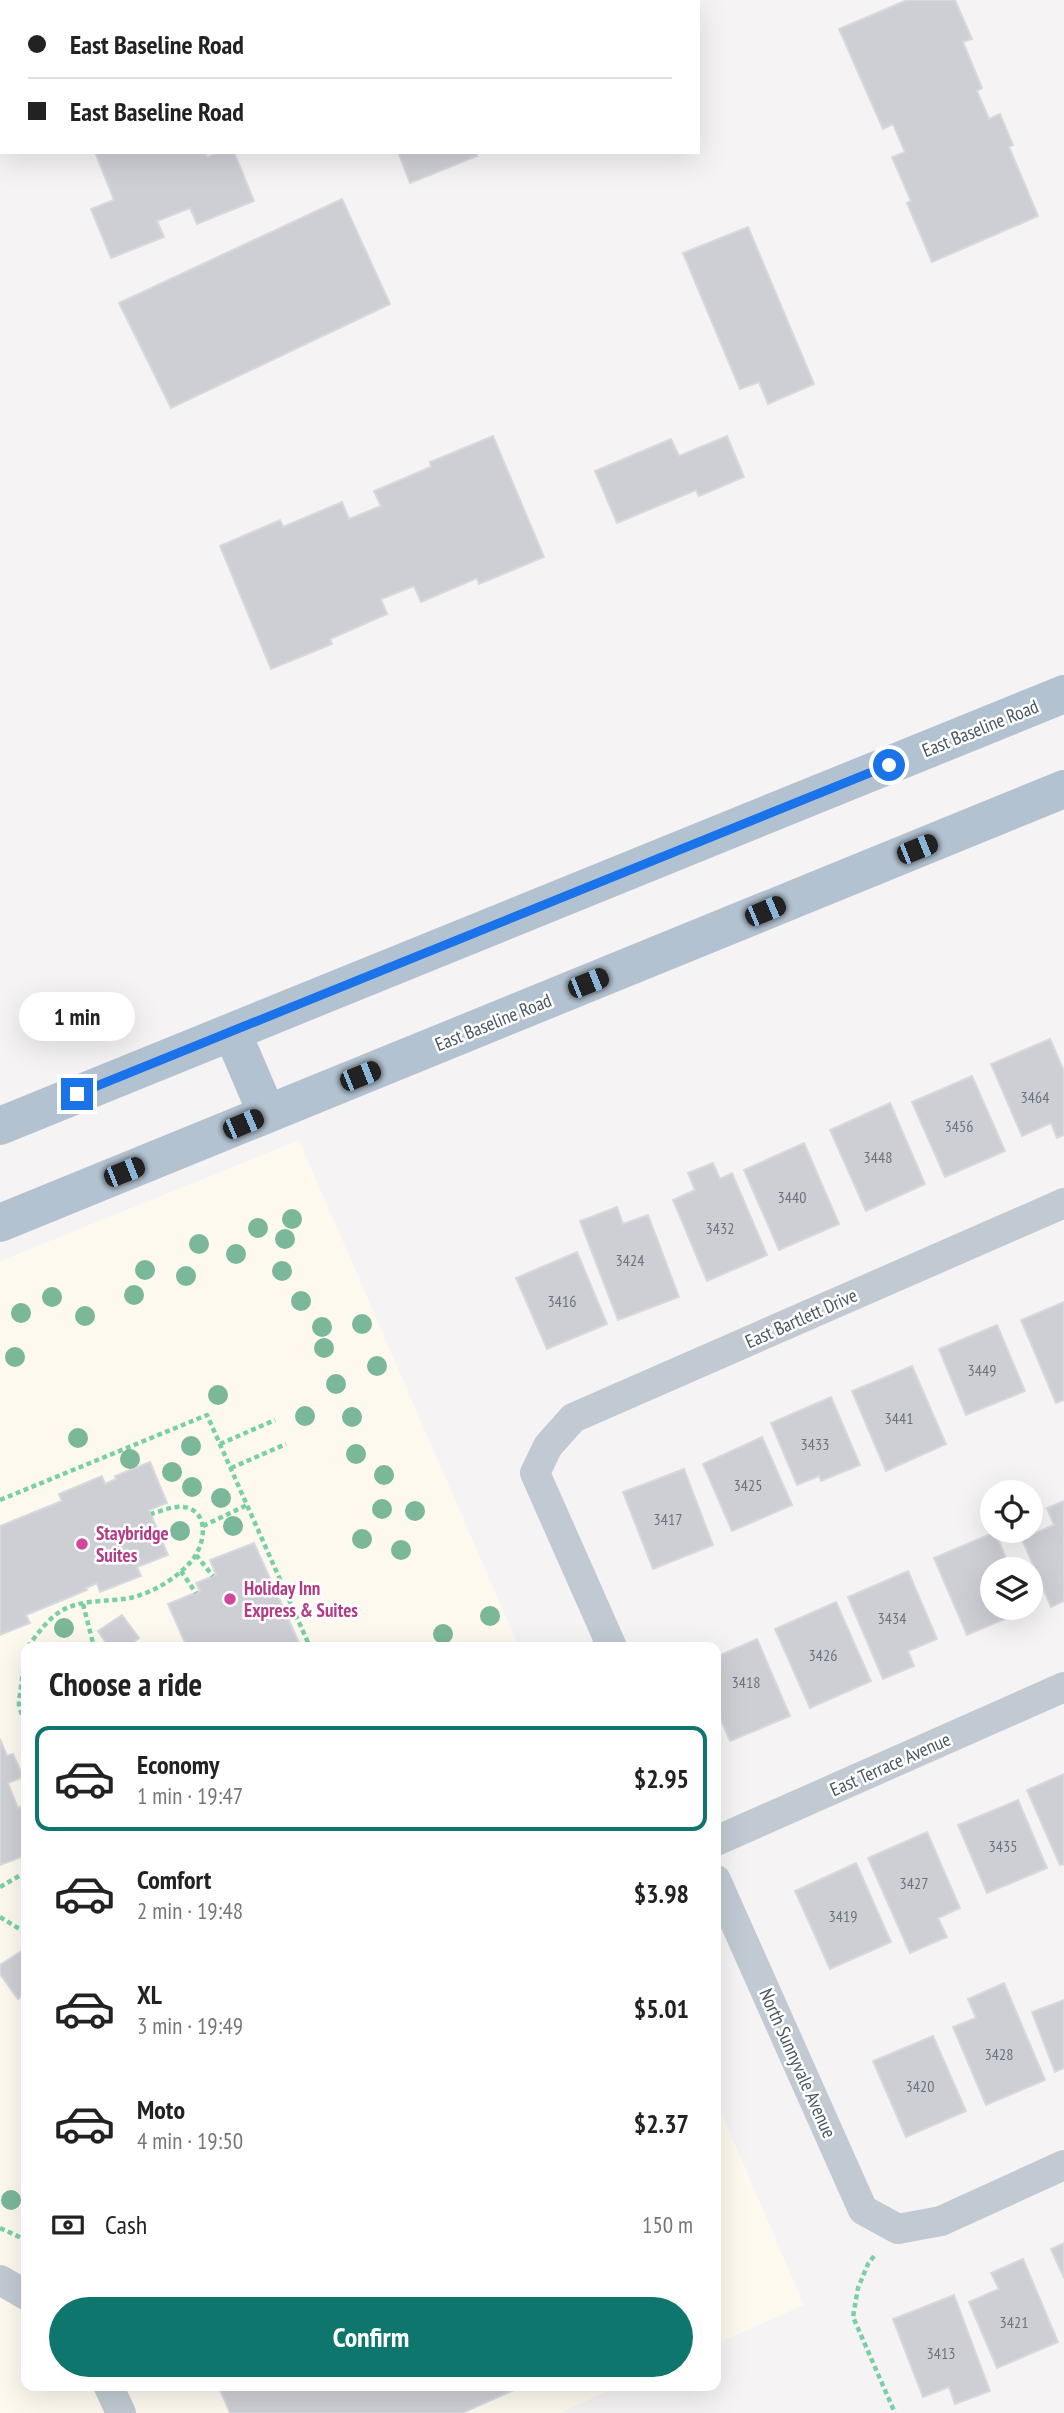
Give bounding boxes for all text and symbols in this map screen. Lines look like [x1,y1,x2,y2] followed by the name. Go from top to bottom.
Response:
[70,28,244,61] text: East Baseline Road
[70,95,244,128] text: East Baseline Road
[918,694,1042,762] street label: East Baseline Road
[873,749,905,781] route start
[894,831,941,867] car
[742,893,789,929] car
[565,965,612,1001] car
[431,988,555,1056] street label: East Baseline Road
[19,992,135,1042] callout: 1 min
[54,1002,100,1031] text: 1 min
[337,1058,384,1094] car
[61,1078,93,1110] route end
[1021,1087,1049,1107] house number: 3464
[220,1106,267,1142] car
[945,1116,973,1136] house number: 3456
[864,1147,892,1167] house number: 3448
[101,1154,148,1190] car
[778,1187,806,1207] house number: 3440
[706,1218,734,1238] house number: 3432
[616,1250,644,1270] house number: 3424
[741,1283,861,1353] street label: East Bartlett Drive
[548,1291,576,1311] house number: 3416
[968,1360,996,1380] house number: 3449
[885,1408,913,1428] house number: 3441
[801,1434,829,1454] house number: 3433
[734,1475,762,1495] house number: 3425
[980,1480,1043,1620] map controls
[980,1480,1043,1543] button: locate
[654,1509,682,1529] house number: 3417
[96,1521,169,1567] place label: Staybridge Suites
[74,1536,90,1552] marker: Staybridge Suites
[980,1557,1043,1620] button: layers
[244,1576,358,1622] place label: Holiday Inn Express & Suites
[222,1591,238,1607] marker: Holiday Inn Express & Suites
[878,1608,906,1628] house number: 3434
[809,1645,837,1665] house number: 3426
[49,1663,202,1705] text: Choose a ride
[732,1672,760,1692] house number: 3418
[826,1727,954,1801] street label: East Terrace Avenue
[53,1747,116,1810] icon: car
[137,1748,219,1781] text: Economy
[634,1762,689,1795] text: $2.95
[137,1781,243,1810] text: 1 min · 19:47
[989,1836,1017,1856] house number: 3435
[53,1862,116,1925] icon: car
[137,1863,211,1896] text: Comfort
[900,1873,928,1893] house number: 3427
[634,1877,689,1910] text: $3.98
[137,1896,243,1925] text: 2 min · 19:48
[829,1906,857,1926] house number: 3419
[53,1977,116,2040] icon: car
[137,1978,162,2011] text: XL
[754,1985,842,2142] street label: North Sunnyvale Avenue
[634,1992,689,2025] text: $5.01
[137,2011,243,2040] text: 3 min · 19:49
[985,2044,1013,2064] house number: 3428
[906,2076,934,2096] house number: 3420
[53,2092,116,2155] icon: car
[137,2093,185,2126] text: Moto
[634,2107,689,2140] text: $2.37
[137,2126,243,2155] text: 4 min · 19:50
[49,2206,87,2244] icon: cash
[105,2208,147,2241] text: Cash
[642,2210,693,2239] text: 150 m
[49,2297,693,2377] button: Confirm
[1000,2312,1028,2332] house number: 3421
[927,2343,955,2363] house number: 3413

